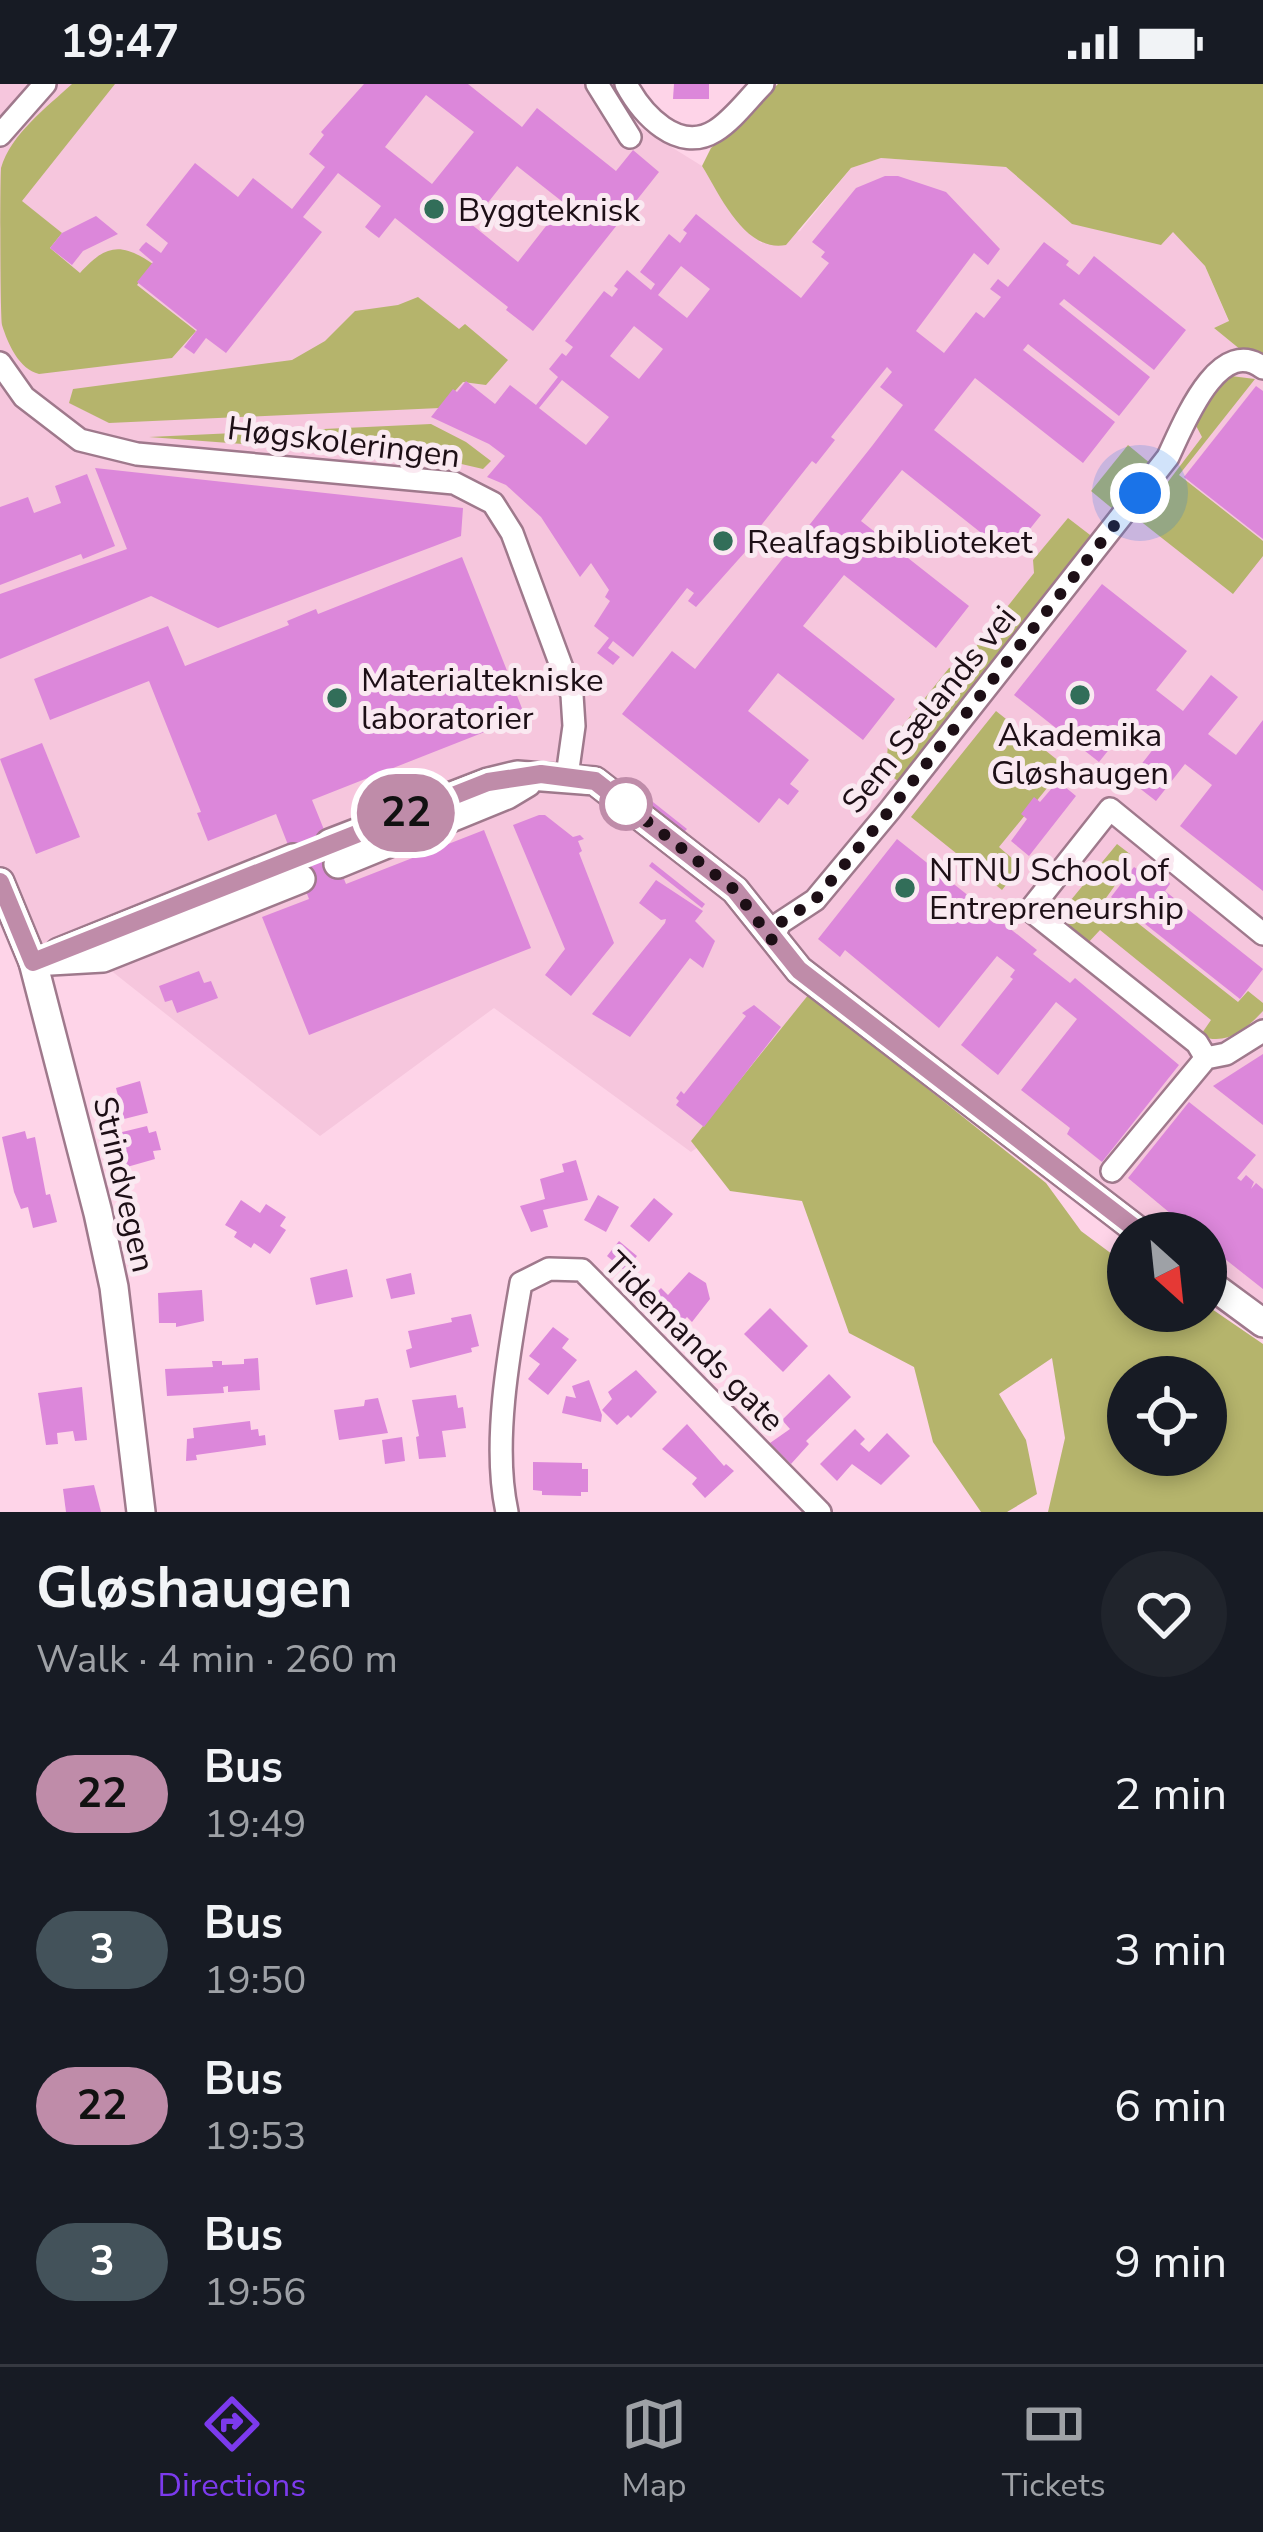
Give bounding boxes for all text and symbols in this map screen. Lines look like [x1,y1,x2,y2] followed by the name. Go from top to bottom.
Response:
[60,12,179,73] text: 19:47
[458,188,640,233] place label: Byggteknisk
[421,196,447,222] marker: Byggteknisk
[225,406,463,479] street label: Høgskoleringen
[1110,463,1170,523] your location
[747,520,1033,565] place label: Realfagsbiblioteket
[710,528,736,554] marker: Realfagsbiblioteket
[831,597,1027,823] street label: Sem Sælands vei
[361,658,603,741] place label: Materialtekniske laboratorier
[1067,682,1093,708] marker: Akademika Gløshaugen
[324,685,350,711] marker: Materialtekniske laboratorier
[991,713,1169,796] place label: Akademika Gløshaugen
[352,774,460,852] line badge: 22
[601,779,651,829] unlabelled marker
[381,784,431,841] text: 22
[929,848,1184,931] place label: NTNU School of Entrepreneurship
[892,875,918,901] marker: NTNU School of Entrepreneurship
[81,1092,166,1277] street label: Strindvegen
[1107,1212,1227,1332] north arrow
[1107,1212,1227,1476] map controls
[594,1242,794,1442] street label: Tidemands gate
[1107,1356,1227,1476] button: locate
[36,1549,353,1627] text: Gløshaugen
[1101,1551,1227,1677] button: heart
[36,1633,398,1686] text: Walk · 4 min · 260 m
[204,1737,283,1798] text: Bus
[1114,1764,1227,1825] text: 2 min
[77,1765,127,1822] text: 22
[204,1798,307,1851] text: 19:49
[204,1893,283,1954] text: Bus
[1114,1920,1227,1981] text: 3 min
[89,1921,115,1978] text: 3
[204,1954,307,2007] text: 19:50
[204,2049,283,2110] text: Bus
[1114,2076,1227,2137] text: 6 min
[77,2077,127,2134] text: 22
[204,2110,307,2163] text: 19:53
[204,2205,283,2266] text: Bus
[1114,2232,1227,2293] text: 9 min
[89,2233,115,2290] text: 3
[204,2266,307,2319] text: 19:56
[157,2391,306,2508] tab: Directions
[621,2391,687,2508] tab: Map
[1002,2391,1106,2508] tab: Tickets

